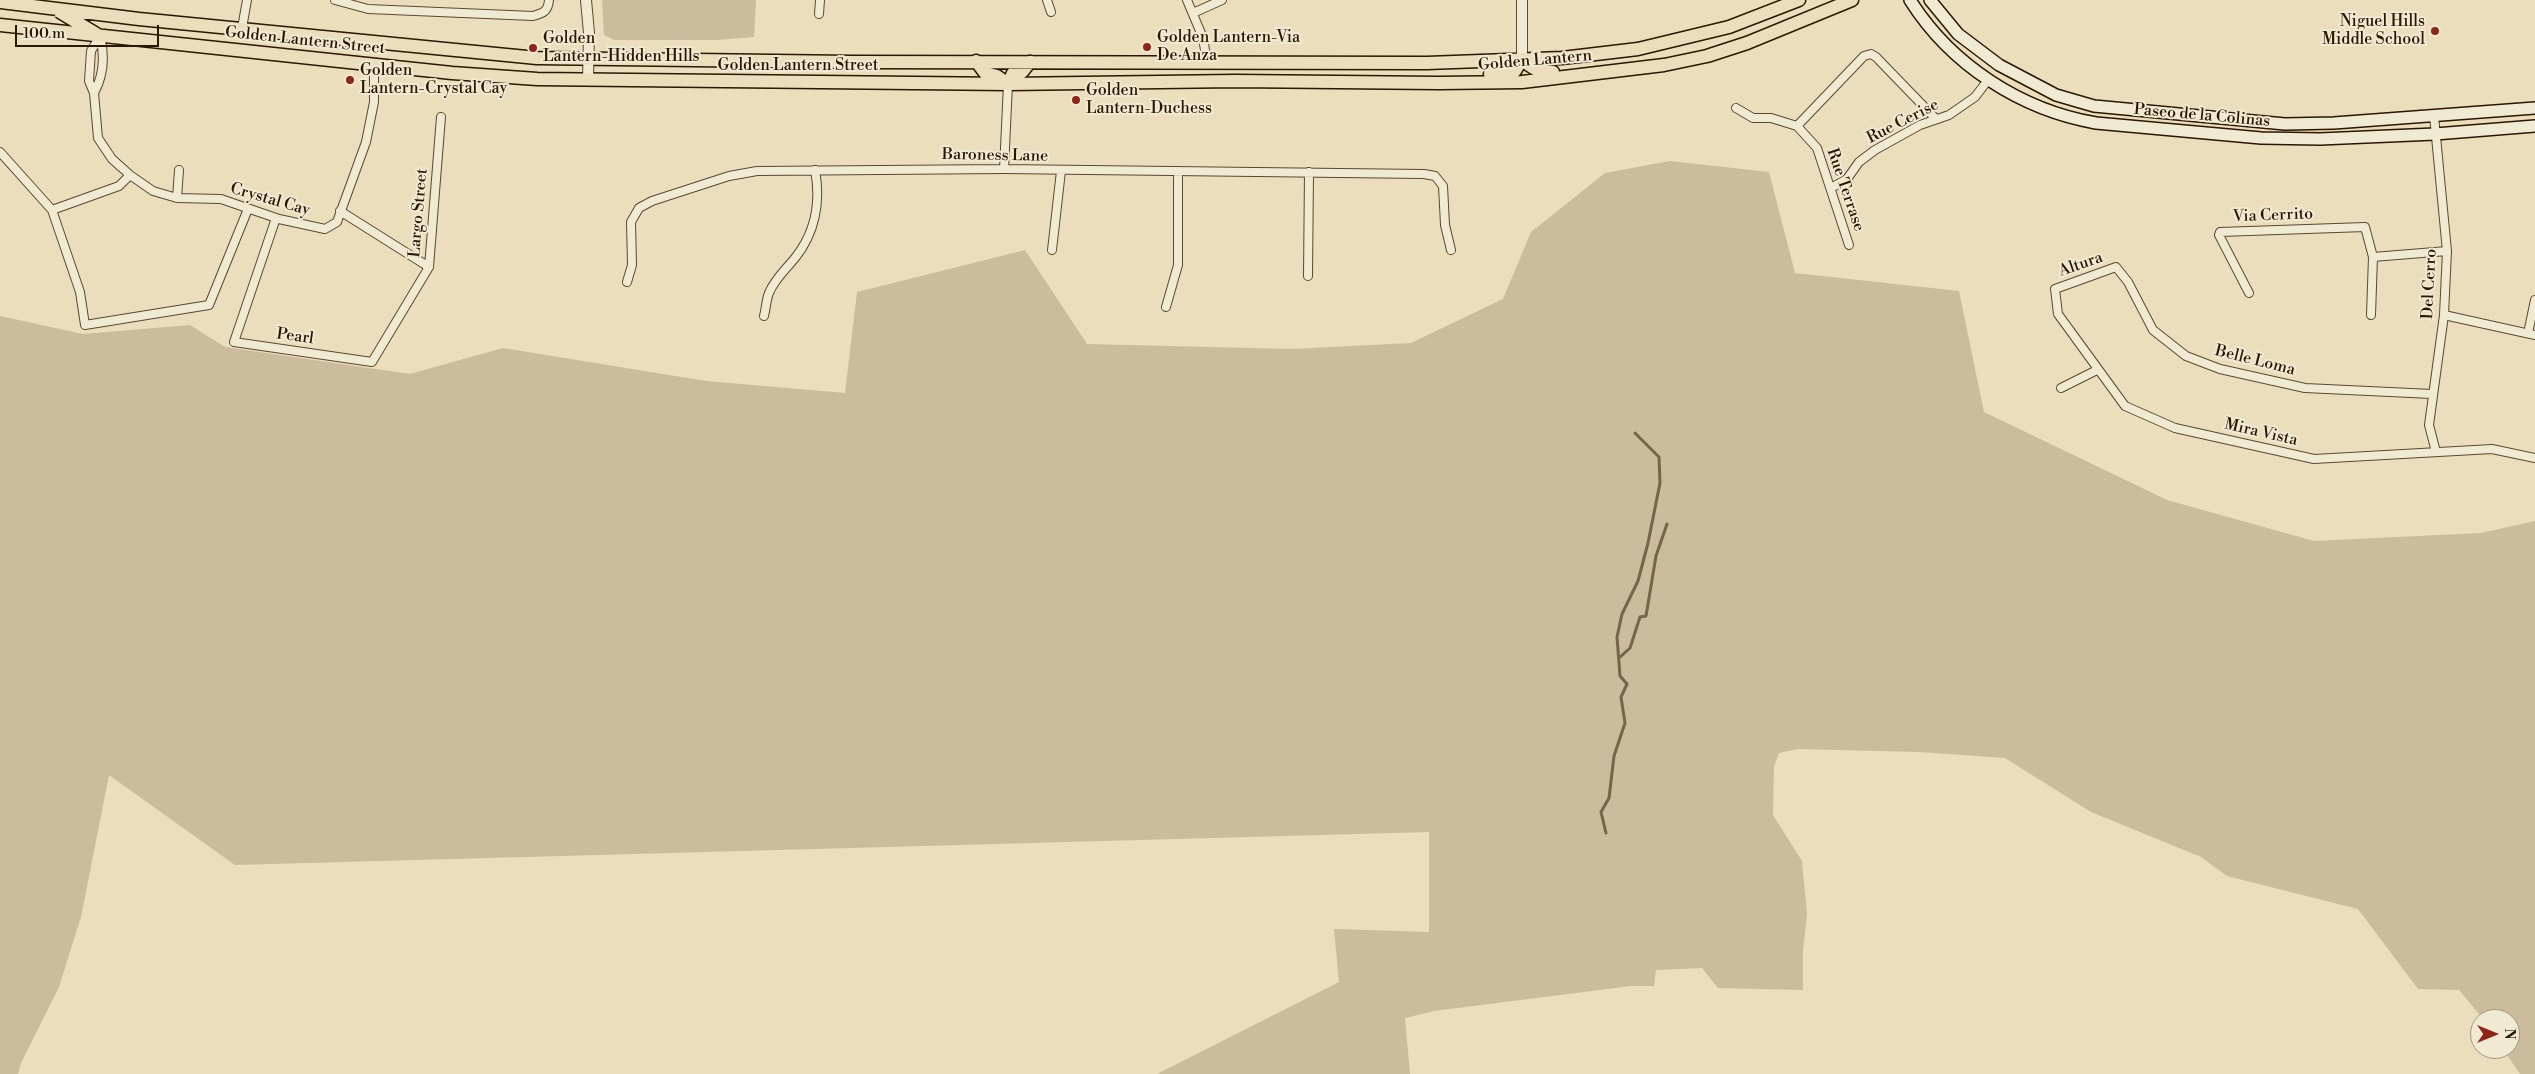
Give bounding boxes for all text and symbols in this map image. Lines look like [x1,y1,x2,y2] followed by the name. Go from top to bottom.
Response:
[2322,12,2425,50] place label: Niguel Hills Middle School
[18,15,161,47] scale bar
[224,23,386,59] street label: Golden Lantern Street
[23,24,65,43] text: 100 m
[2429,25,2441,37] marker: Niguel Hills Middle School
[1157,28,1300,66] place label: Golden Lantern-Via De Anza
[543,29,700,67] place label: Golden Lantern-Hidden Hills
[1141,41,1153,53] marker: Golden Lantern-Via De Anza
[527,42,539,54] marker: Golden Lantern-Hidden Hills
[1477,46,1593,76] street label: Golden Lantern
[718,56,878,76] street label: Golden Lantern Street
[360,61,507,99] place label: Golden Lantern-Crystal Cay
[344,74,356,86] marker: Golden Lantern-Crystal Cay
[1086,81,1212,119] place label: Golden Lantern-Duchess
[1070,94,1082,106] marker: Golden Lantern-Duchess
[1864,96,1942,148] street label: Rue Cerise
[2133,100,2271,132] street label: Paseo de la Colinas
[942,145,1048,167] street label: Baroness Lane
[1822,146,1868,234] street label: Rue Terrase
[406,168,432,258] street label: Largo Street
[228,179,312,221] street label: Crystal Cay
[2233,205,2313,227] street label: Via Cerrito
[2419,248,2441,320] street label: Del Cerro
[2056,249,2106,281] street label: Altura
[275,325,315,349] street label: Pearl
[2213,342,2297,380] street label: Belle Loma
[2222,415,2300,451] street label: Mira Vista
[2470,1009,2520,1059] north arrow
[2500,1028,2518,1040] text: N

